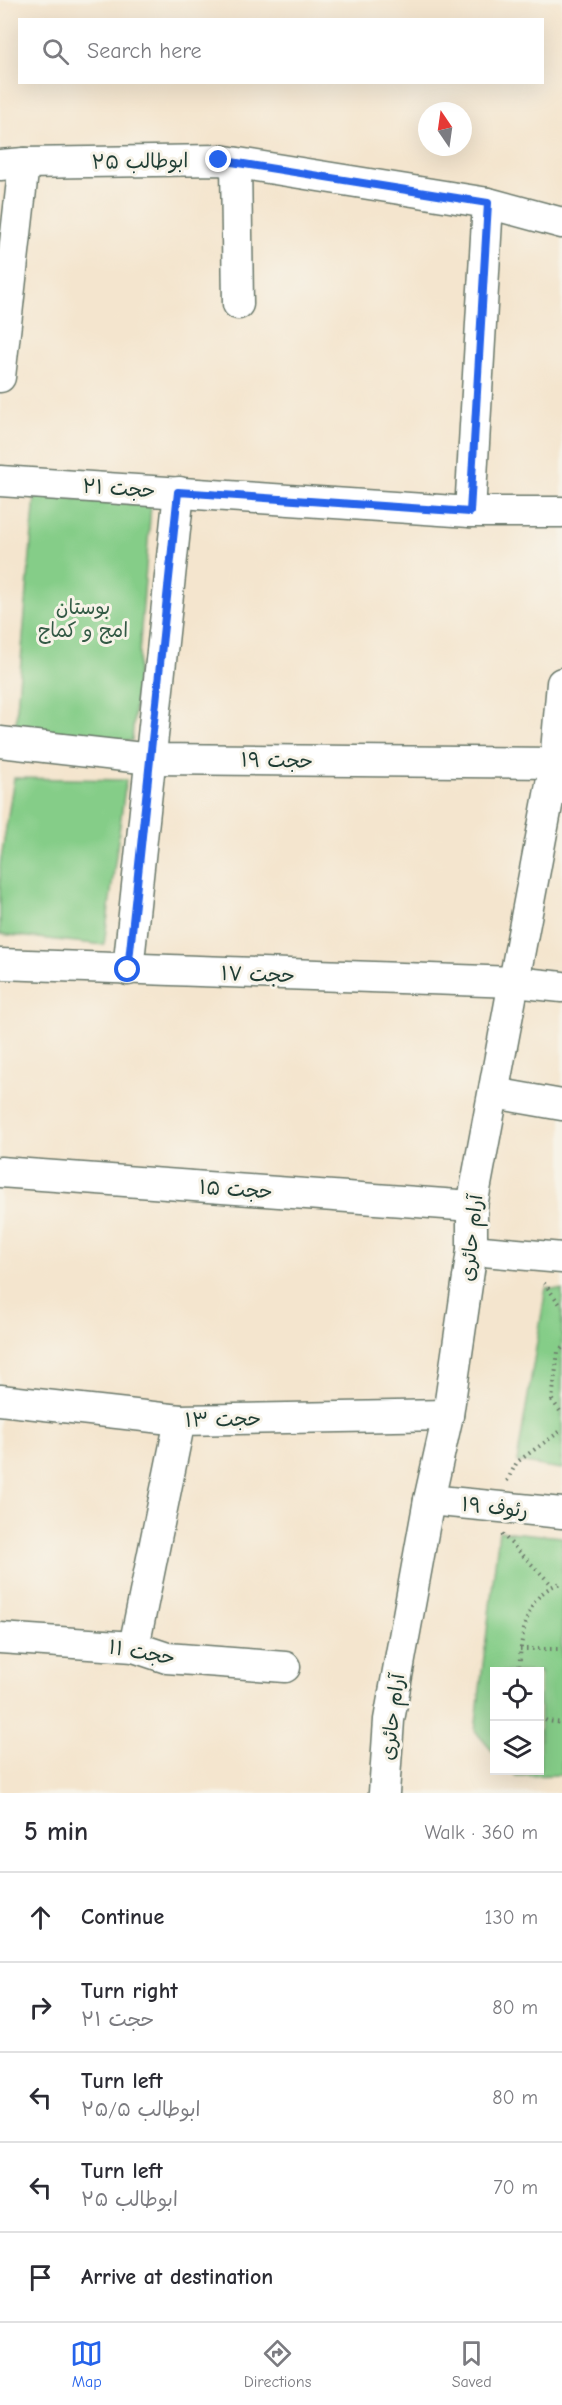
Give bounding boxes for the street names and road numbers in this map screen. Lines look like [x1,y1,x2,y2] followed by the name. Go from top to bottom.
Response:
[91,149,189,175] street label: ابوطالب ۲۵
[82,474,156,503] street label: حجت ۲۱
[241,748,313,773] street label: حجت ۱۹
[221,962,295,987] street label: حجت ۱۷
[198,1175,273,1204] street label: حجت ۱۵
[456,1192,491,1283] street label: آرام حائری
[185,1407,261,1432] street label: حجت ۱۳
[461,1493,529,1522] street label: رئوف ۱۹
[107,1635,177,1670] street label: حجت ۱۱
[376,1671,412,1762] street label: آرام حائری

